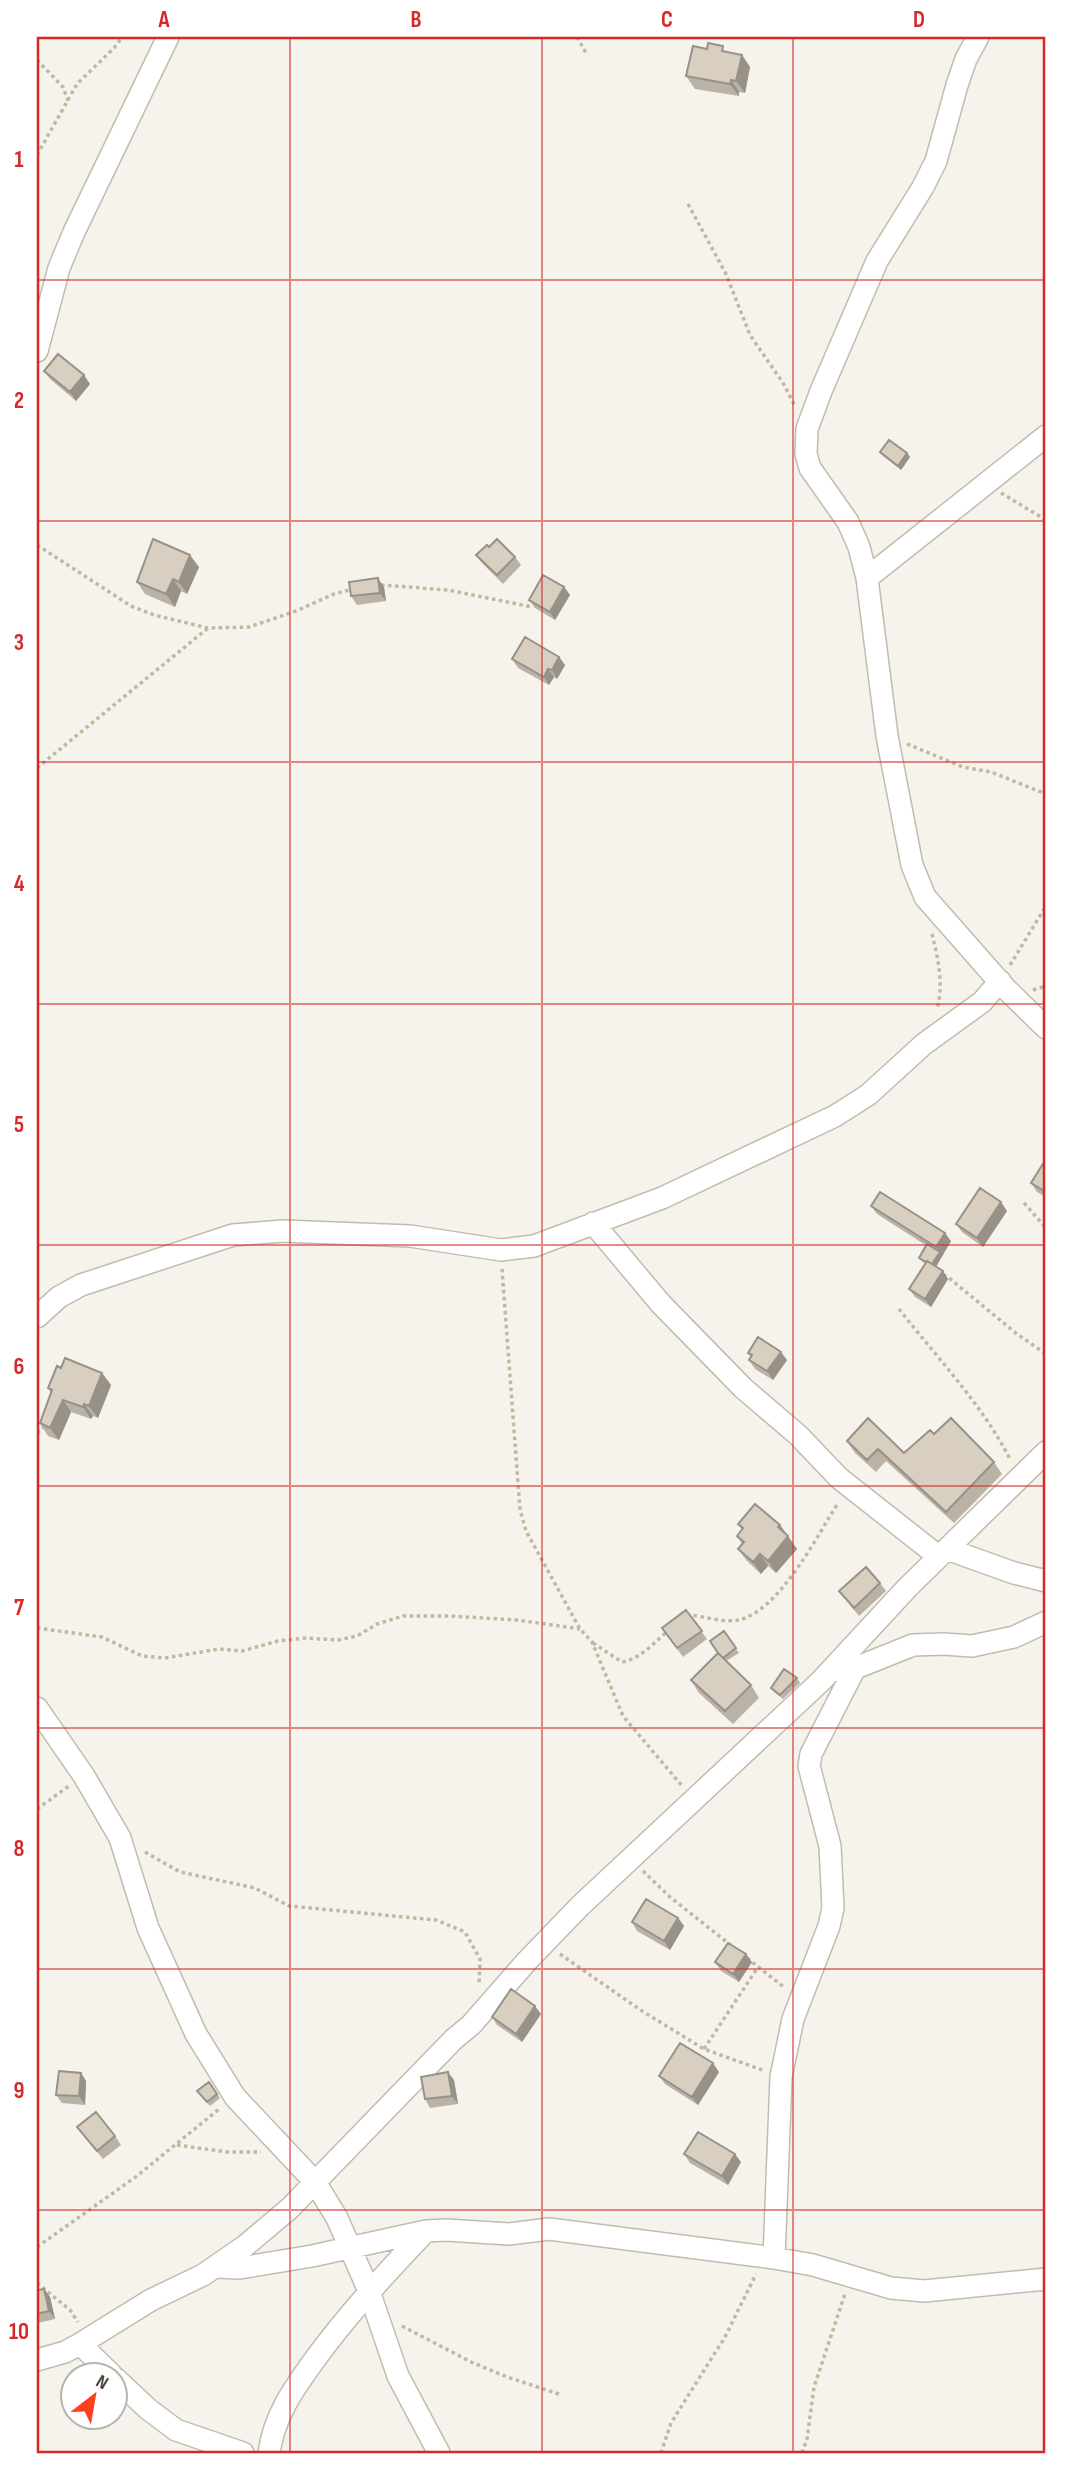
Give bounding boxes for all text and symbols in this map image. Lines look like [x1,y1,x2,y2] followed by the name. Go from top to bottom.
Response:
[158,6,171,34] text: A
[411,6,422,34] text: B
[661,6,673,34] text: C
[913,6,925,34] text: D
[14,146,24,174] text: 1
[14,387,24,415] text: 2
[14,629,24,657] text: 3
[14,870,25,898] text: 4
[14,1111,24,1139] text: 5
[14,1353,24,1381] text: 6
[14,1594,24,1622] text: 7
[14,1835,25,1863] text: 8
[14,2077,24,2105] text: 9
[9,2318,29,2346] text: 10
[60,2360,130,2430] north arrow
[92,2370,112,2395] text: N

